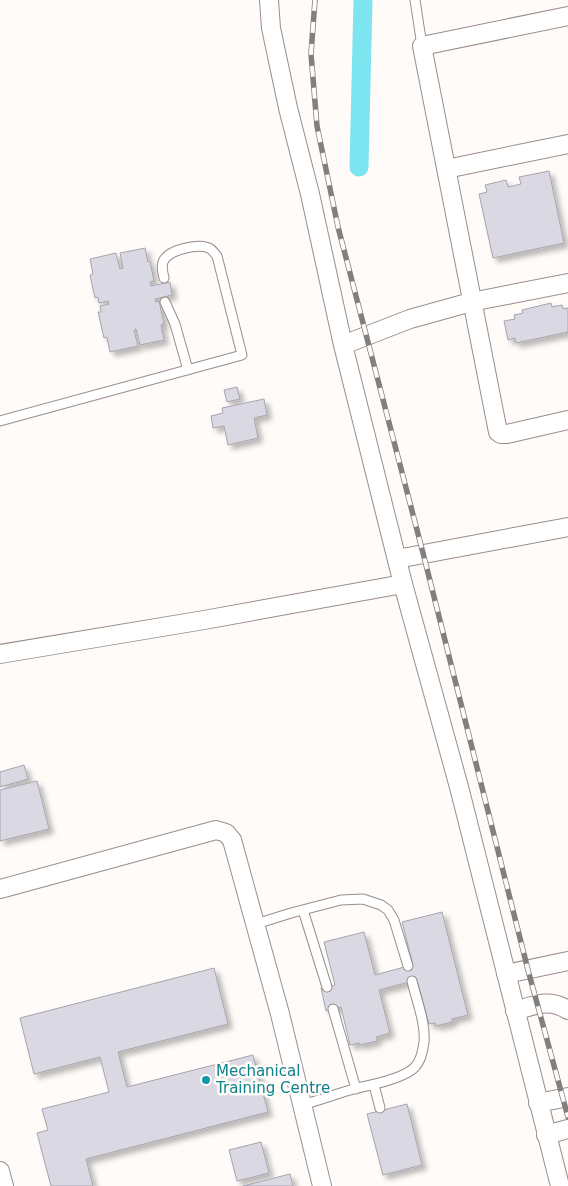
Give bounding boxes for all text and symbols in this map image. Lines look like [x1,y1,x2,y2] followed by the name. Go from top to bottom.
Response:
[215,1062,330,1097] place label: Mechanical Training Centre
[200,1074,212,1086] marker: Mechanical Training Centre

